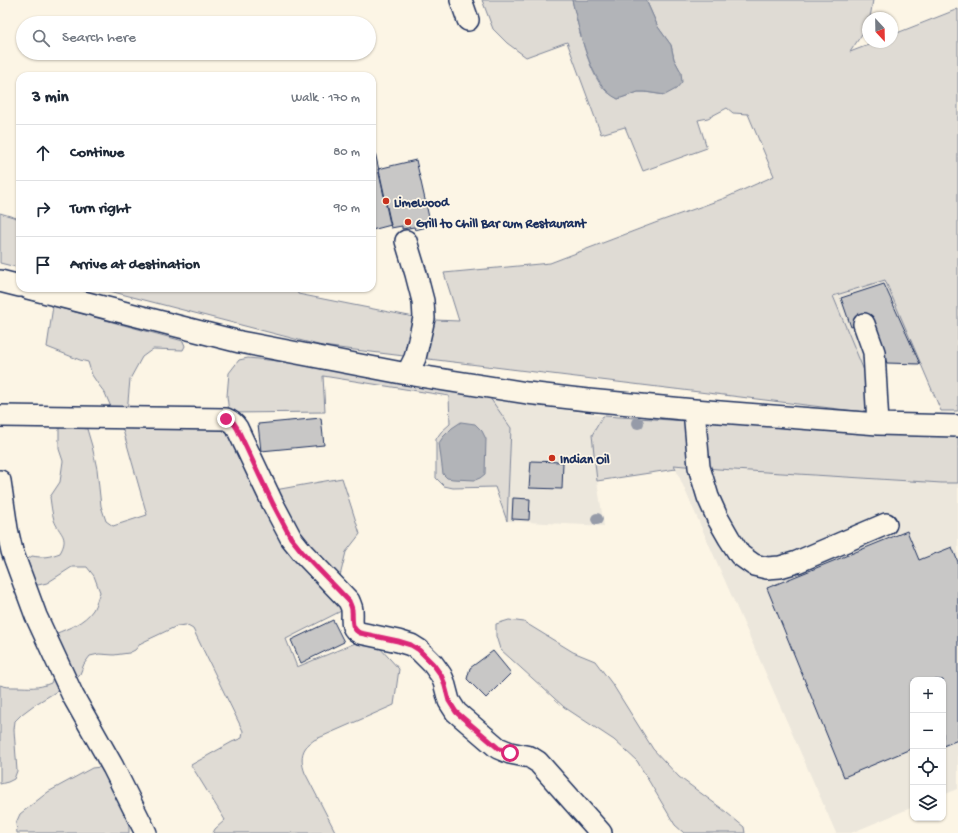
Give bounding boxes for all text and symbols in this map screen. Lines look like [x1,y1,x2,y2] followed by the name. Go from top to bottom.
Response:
[862,12,898,48] north arrow
[16,16,376,60] search box
[30,27,52,49] icon: search
[62,29,136,47] text: Search here
[32,88,69,108] text: 3 min
[291,91,360,106] text: Walk · 170 m
[32,142,54,164] icon: ahead
[70,144,124,162] text: Continue
[333,145,360,160] text: 80 m
[381,196,391,206] marker: Limewood
[394,196,450,211] place label: Limewood
[32,198,54,220] icon: right
[70,200,130,218] text: Turn right
[334,201,360,216] text: 90 m
[403,217,413,227] marker: Grill to Chill Bar cum Restaurant
[416,217,588,232] place label: Grill to Chill Bar cum Restaurant
[32,254,54,276] icon: arrive
[70,256,200,274] text: Arrive at destination
[217,410,235,428] route end
[547,453,557,463] marker: Indian Oil
[560,453,610,468] place label: Indian Oil
[910,677,946,821] map controls
[910,677,946,713] button: +
[910,713,946,749] button: −
[501,744,519,762] route start
[910,749,946,785] button: locate
[910,785,946,821] button: layers

